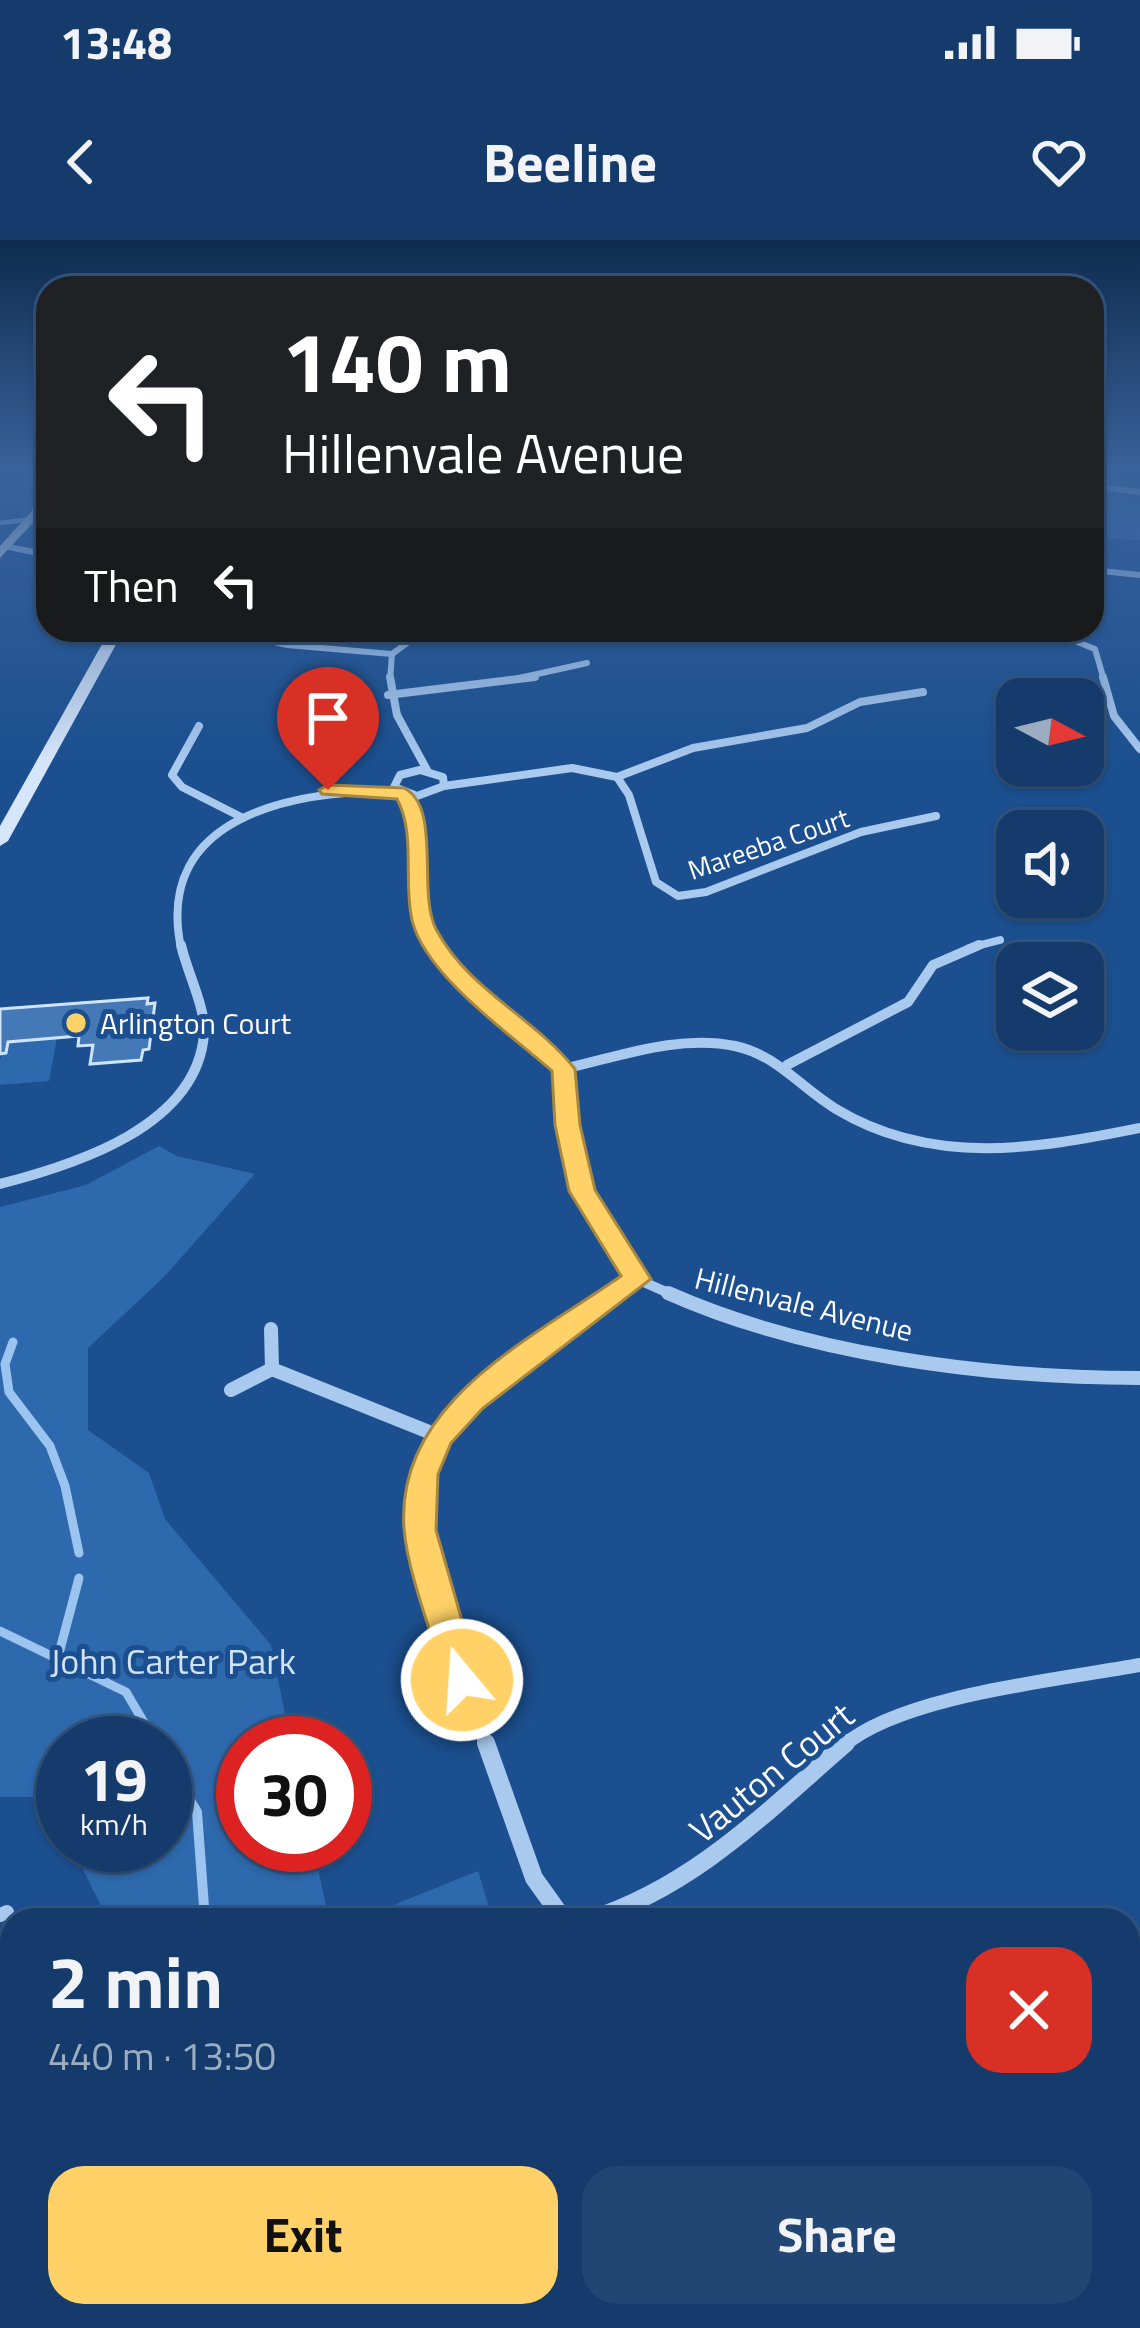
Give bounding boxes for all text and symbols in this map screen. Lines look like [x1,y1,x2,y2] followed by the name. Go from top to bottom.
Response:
[60,8,172,76] text: 13:48
[483,121,657,203] text: Beeline
[48,129,114,195] icon: back
[1026,129,1092,195] icon: heart
[282,297,512,425] text: 140 m
[84,324,240,480] icon: left
[282,412,684,494] text: Hillenvale Avenue
[84,551,179,619] text: Then
[203,552,269,618] icon: left
[277,667,379,790] pin
[996,678,1104,786] north arrow
[996,678,1104,1050] map controls
[295,685,361,751] icon: arrive
[682,796,855,890] street label: Mareeba Court
[996,810,1104,918] button: sound
[996,942,1104,1050] button: layers
[100,1000,292,1046] place label: Arlington Court
[63,1010,89,1036] marker: Arlington Court
[690,1255,918,1353] street label: Hillenvale Avenue
[399,1617,525,1743] position arrow
[50,1633,296,1688] park label: John Carter Park
[677,1688,866,1856] street label: Vauton Court
[216,1716,372,1872] speed limit sign: 30
[80,1733,148,1824] text: 19
[80,1801,148,1847] text: km/h
[48,1926,223,2036] text: 2 min
[966,1947,1092,2073] button: close
[48,2026,276,2085] text: 440 m · 13:50
[48,2166,558,2304] button: Exit
[582,2166,1092,2304] button: Share

